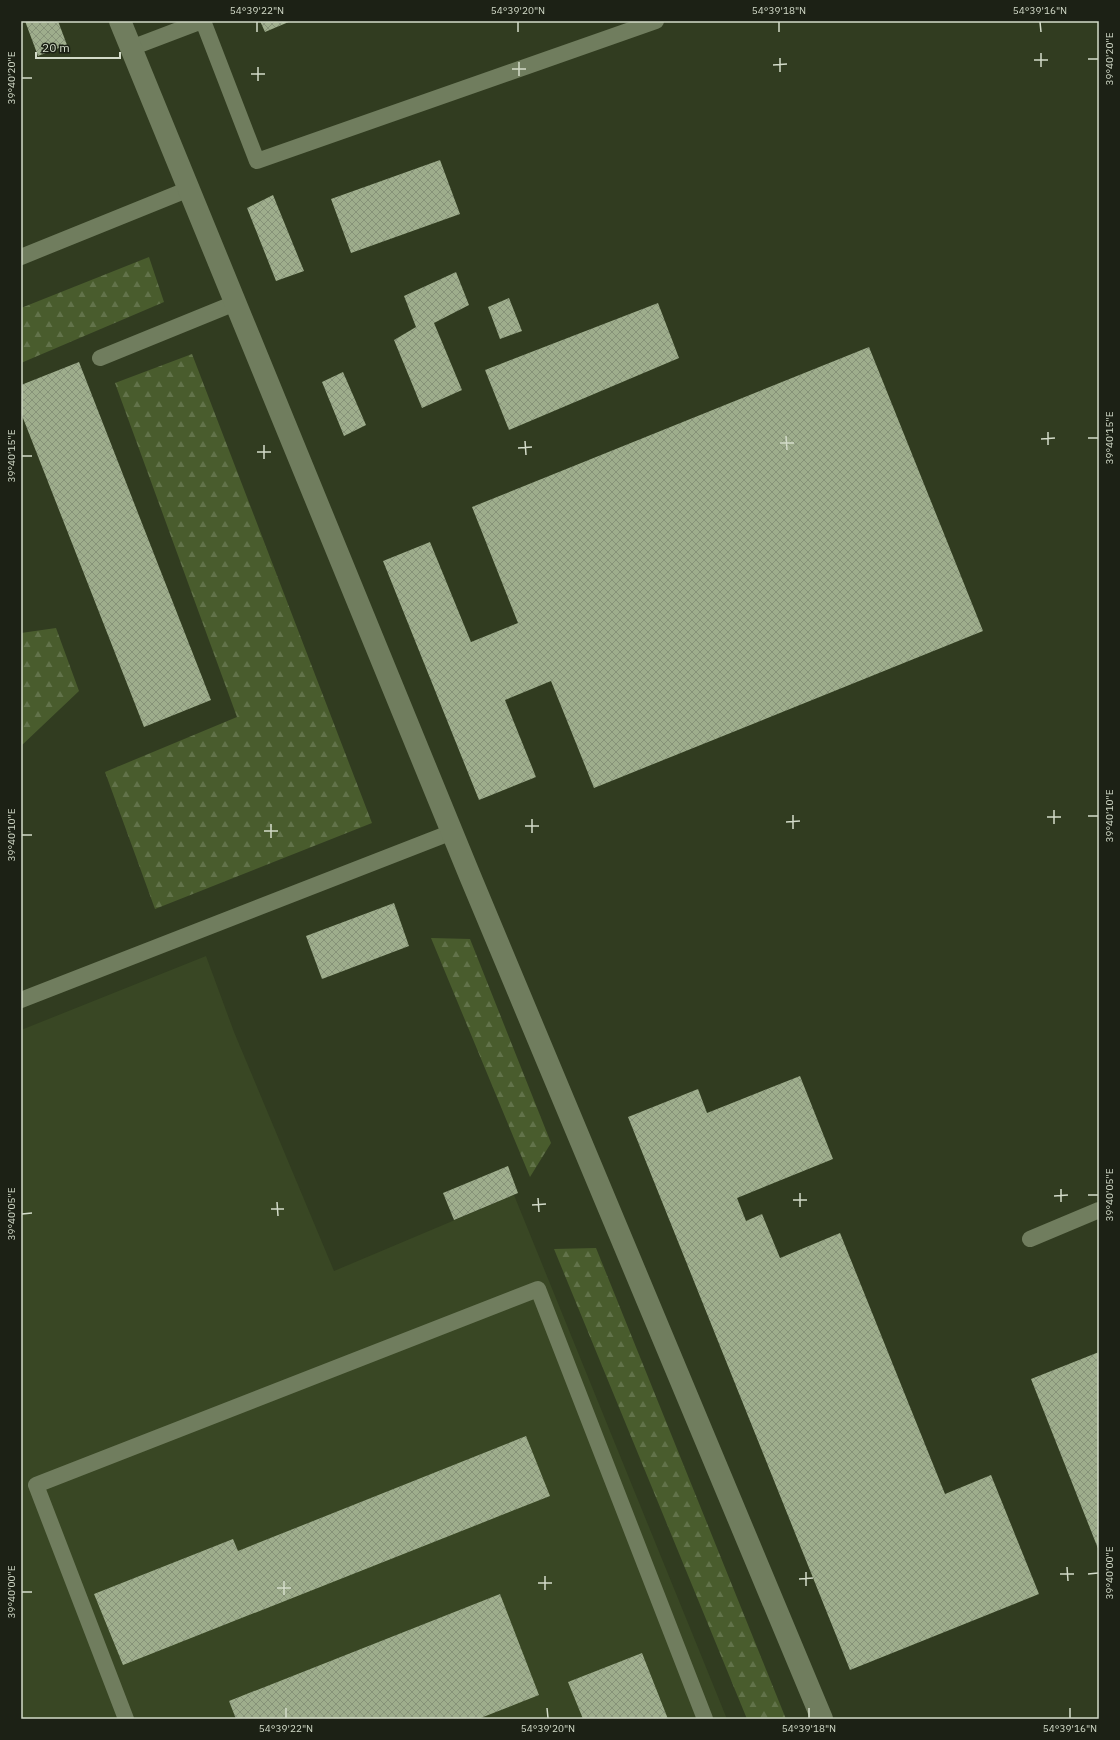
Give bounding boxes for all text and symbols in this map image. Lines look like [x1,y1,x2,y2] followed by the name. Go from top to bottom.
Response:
[230,4,284,17] text: 54°39'22"N
[491,4,545,17] text: 54°39'20"N
[752,4,806,17] text: 54°39'18"N
[1013,4,1067,17] text: 54°39'16"N
[1103,32,1116,86] text: 39°40'20"E
[36,34,120,60] scale bar
[42,40,70,55] text: 20 m
[5,51,18,105] text: 39°40'20"E
[1103,411,1116,465] text: 39°40'15"E
[5,429,18,483] text: 39°40'15"E
[1103,789,1116,843] text: 39°40'10"E
[5,808,18,862] text: 39°40'10"E
[1103,1168,1116,1222] text: 39°40'05"E
[5,1187,18,1241] text: 39°40'05"E
[1103,1546,1116,1600] text: 39°40'00"E
[5,1565,18,1619] text: 39°40'00"E
[259,1722,313,1735] text: 54°39'22"N
[521,1722,575,1735] text: 54°39'20"N
[782,1722,836,1735] text: 54°39'18"N
[1043,1722,1097,1735] text: 54°39'16"N

